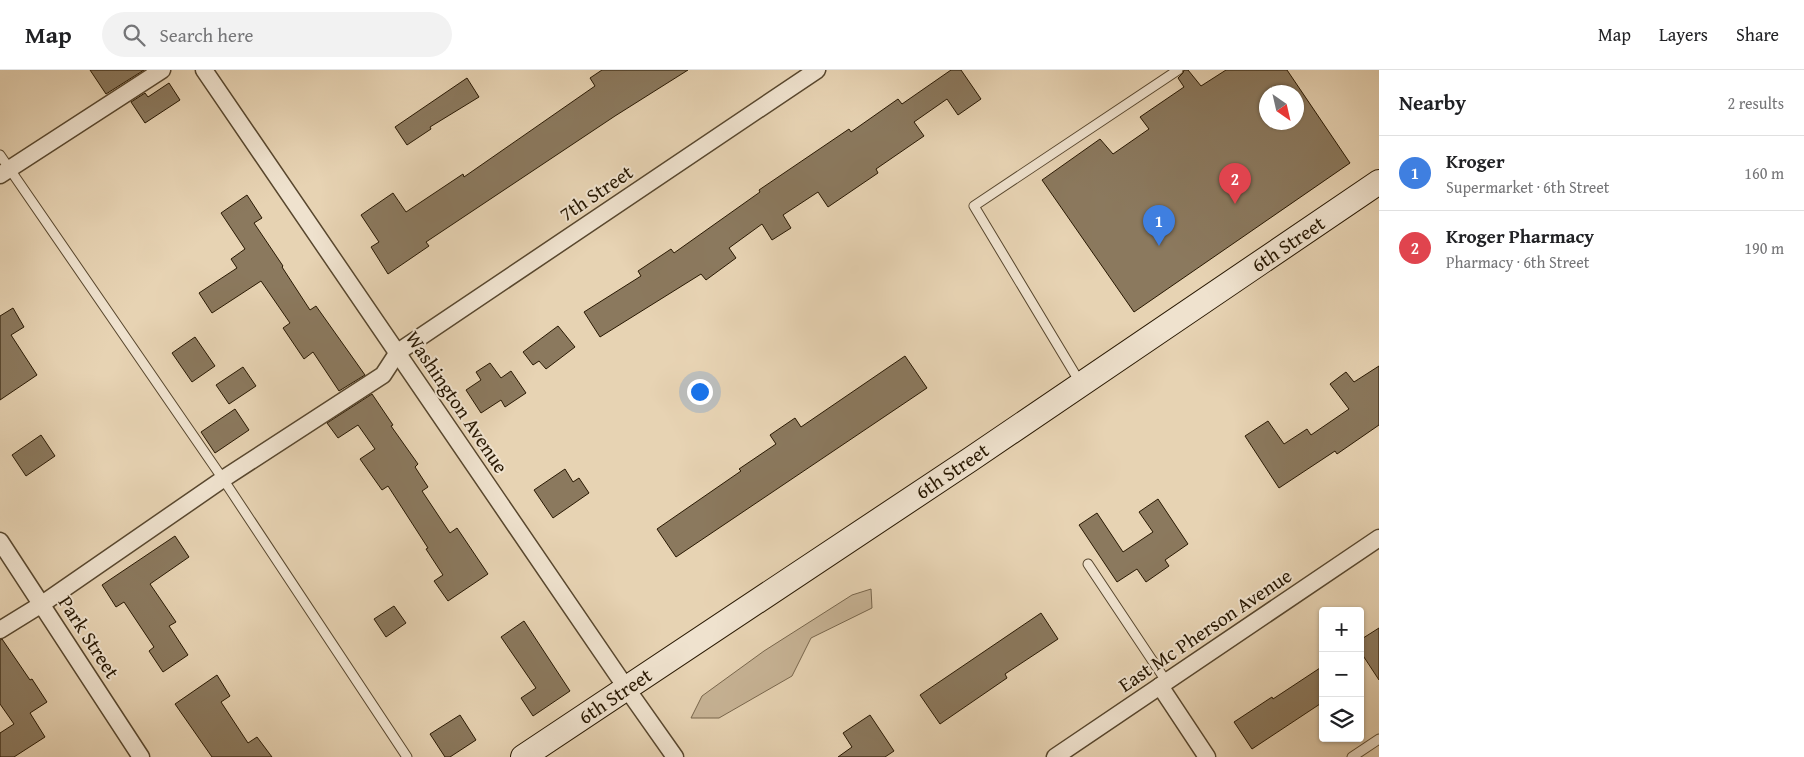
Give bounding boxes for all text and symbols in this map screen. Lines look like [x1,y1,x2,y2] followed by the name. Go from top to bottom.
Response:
[102,12,452,57] search box
[25,17,72,52] text: Map
[120,21,148,49] icon: search
[160,21,253,49] text: Search here
[1598,21,1631,48] text: Map
[1659,21,1708,48] text: Layers
[1736,21,1779,48] text: Share
[1259,85,1304,130] north arrow
[1399,87,1466,118] text: Nearby
[1727,91,1784,115] text: 2 results
[1446,147,1505,175] text: Kroger
[553,157,638,228] street label: 7th Street
[1411,161,1419,185] text: 1
[1744,161,1784,185] text: 160 m
[1219,163,1251,204] pin: 2
[1446,175,1609,199] text: Supermarket · 6th Street
[1143,205,1175,246] pin: 1
[1245,208,1330,279] street label: 6th Street
[1446,222,1594,250] text: Kroger Pharmacy
[1411,236,1419,260] text: 2
[1744,236,1784,260] text: 190 m
[1446,250,1589,274] text: Pharmacy · 6th Street
[399,325,516,479] street label: Washington Avenue
[687,379,713,405] your location
[909,435,994,506] street label: 6th Street
[1112,561,1297,699] street label: East Mc Pherson Avenue
[52,590,127,684] street label: Park Street
[1319,607,1364,742] map controls
[1319,607,1364,652] button: +
[1319,652,1364,697] button: −
[572,660,657,731] street label: 6th Street
[1319,697,1364,742] button: layers

